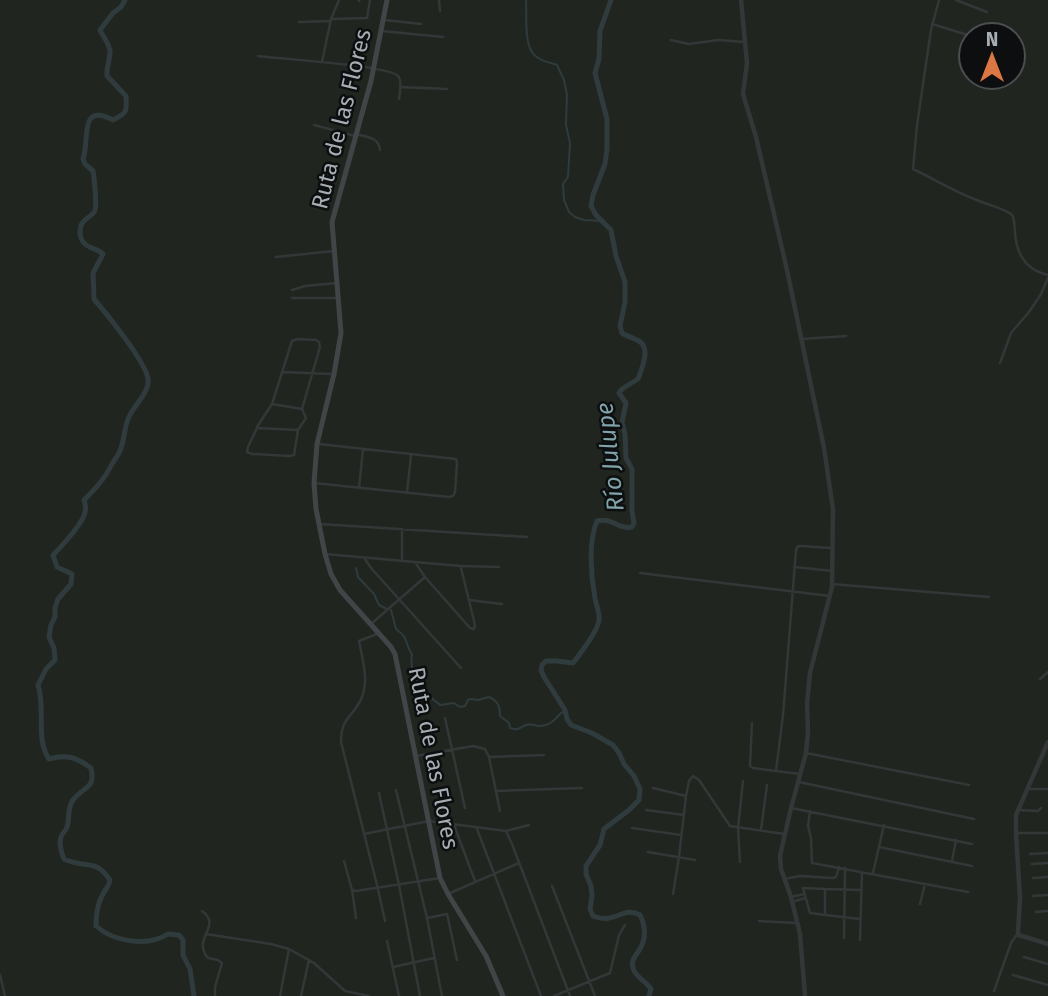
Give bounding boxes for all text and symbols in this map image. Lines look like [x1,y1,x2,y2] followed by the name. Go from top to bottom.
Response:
[957,21,1027,91] north arrow
[305,26,377,212] street label: Ruta de las Flores
[986,28,998,51] text: N
[590,401,630,513] water label: Río Julupe
[403,665,465,851] street label: Ruta de las Flores

